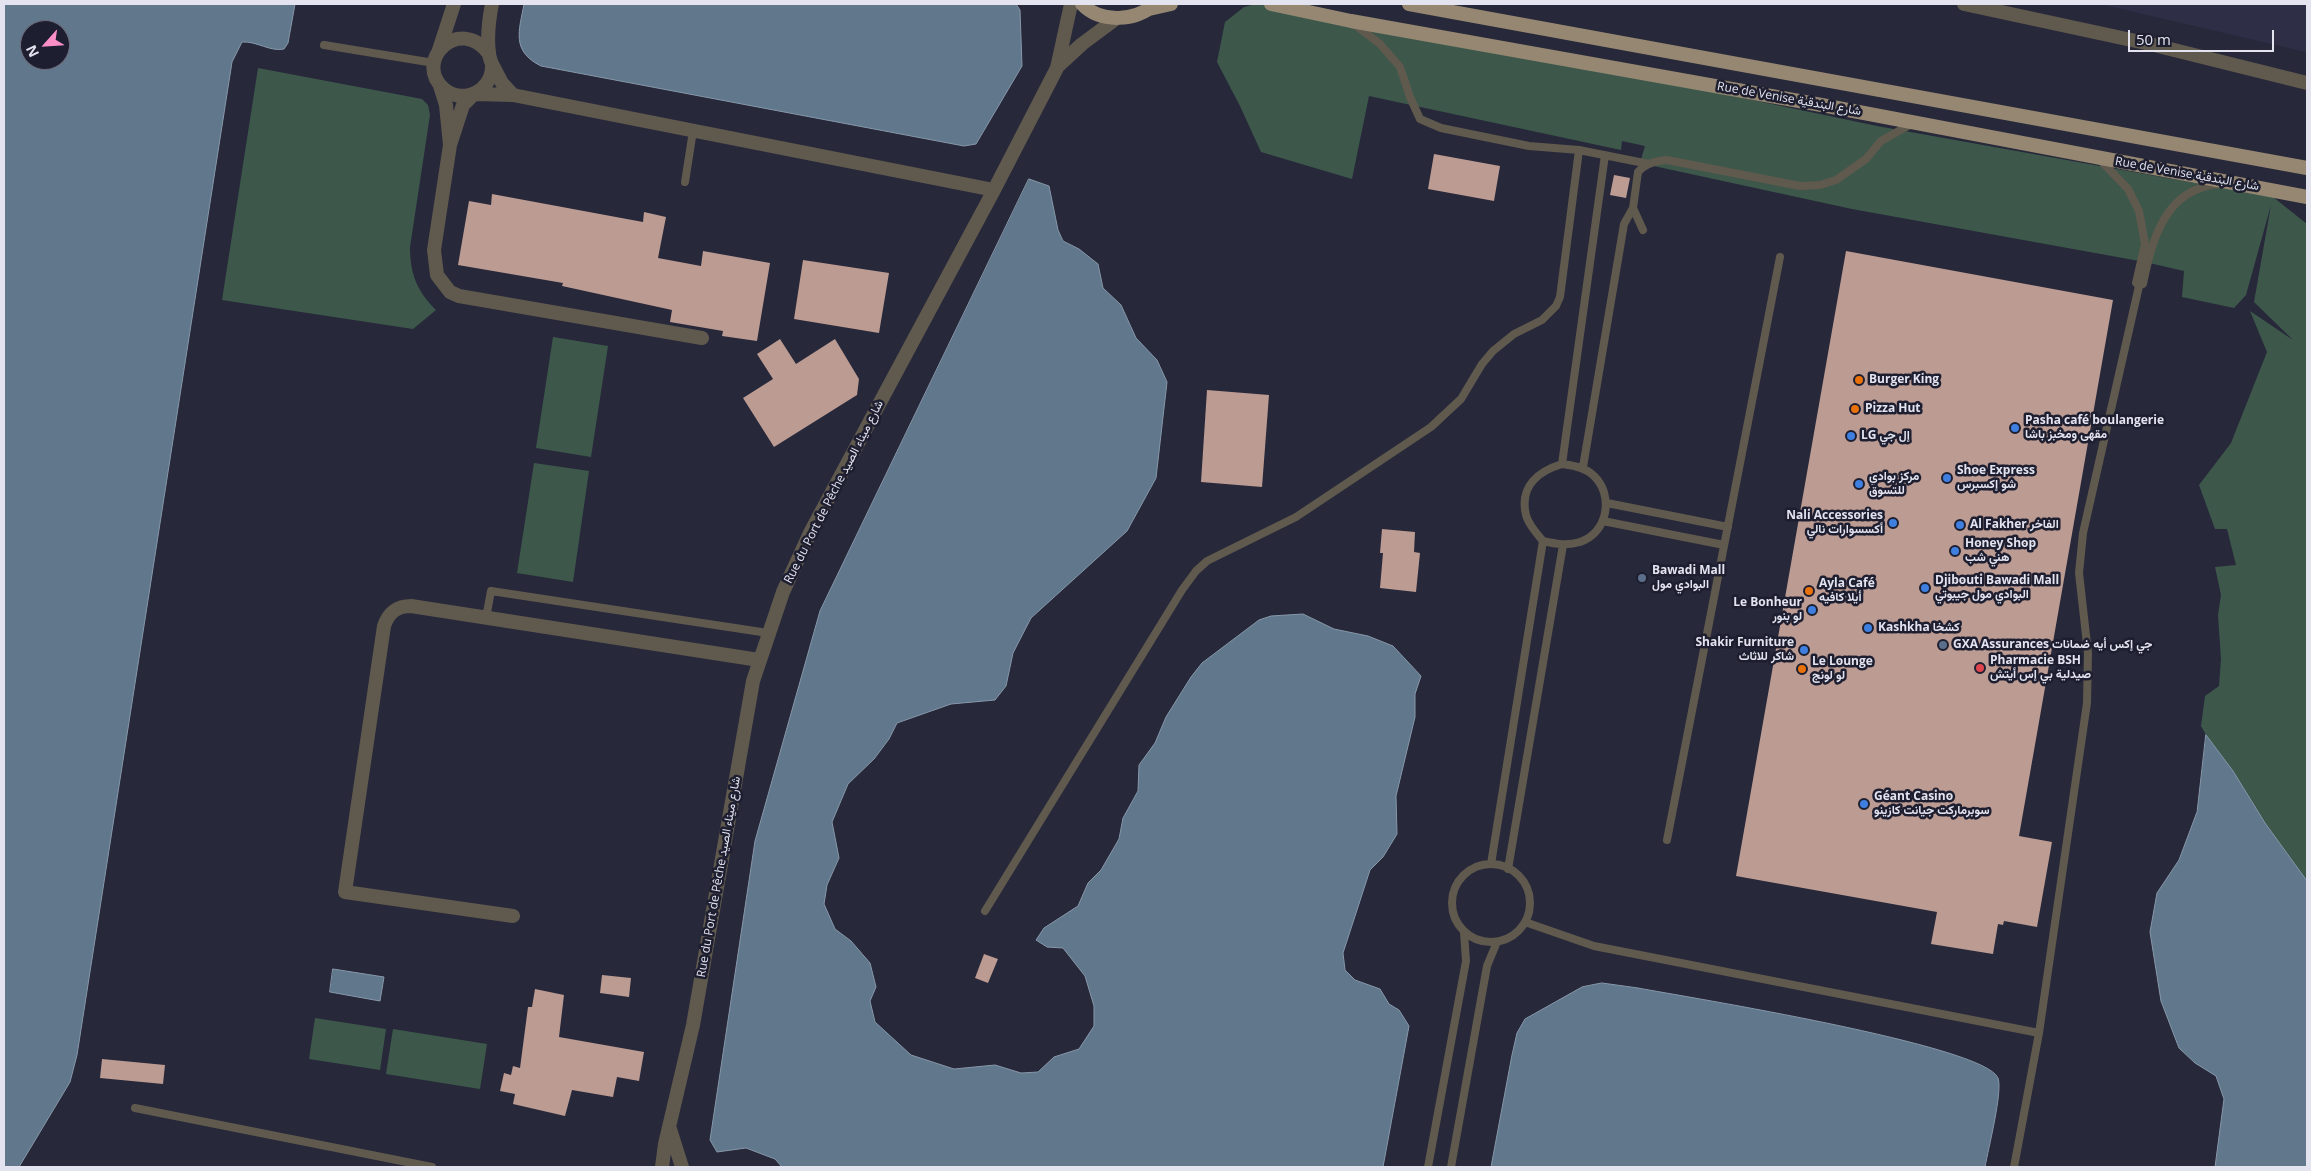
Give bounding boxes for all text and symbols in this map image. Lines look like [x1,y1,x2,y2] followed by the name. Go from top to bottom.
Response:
[20,20,70,70] north arrow
[2131,20,2277,52] scale bar
[2136,29,2171,49] text: 50 m
[21,42,43,61] text: N
[1716,79,1862,119] street label: Rue de Venise شارع البندقية
[2114,154,2260,194] street label: Rue de Venise شارع البندقية
[1869,373,1939,387] place label: Burger King
[1853,374,1865,386] marker: Burger King
[781,398,887,586] street label: Rue du Port de Pêche شارع ميناء الصيد
[1865,402,1921,416] place label: Pizza Hut
[1849,403,1861,415] marker: Pizza Hut
[2025,414,2164,442] place label: Pasha café boulangerie مقهى ومخبز باشا
[2009,422,2021,434] marker: Pasha café boulangerie مقهى ومخبز باشا
[1861,429,1910,443] place label: LG إل جي
[1845,430,1857,442] marker: LG إل جي
[1957,464,2035,492] place label: Shoe Express شو إكسبرس
[1869,470,1919,498] place label: مركز بوادي للتسوق
[1941,472,1953,484] marker: Shoe Express شو إكسبرس
[1853,478,1865,490] marker: مركز بوادي للتسوق
[1786,509,1883,537] place label: Nali Accessories أكسسوارات نالي
[1887,517,1899,529] marker: Nali Accessories أكسسوارات نالي
[1970,518,2059,532] place label: Al Fakher الفاخر
[1954,519,1966,531] marker: Al Fakher الفاخر
[1965,537,2036,565] place label: Honey Shop هني شب
[1949,545,1961,557] marker: Honey Shop هني شب
[1652,564,1725,592] place label: Bawadi Mall البوادي مول
[1636,572,1648,584] marker: Bawadi Mall البوادي مول
[1935,574,2059,602] place label: Djibouti Bawadi Mall البوادي مول جيبوتي
[1819,577,1875,605] place label: Ayla Café أيلا كافيه
[1919,582,1931,594] marker: Djibouti Bawadi Mall البوادي مول جيبوتي
[1803,585,1815,597] marker: Ayla Café أيلا كافيه
[1733,596,1802,624] place label: Le Bonheur لو بنور
[1806,604,1818,616] marker: Le Bonheur لو بنور
[1878,621,1960,635] place label: Kashkha كشخا
[1862,622,1874,634] marker: Kashkha كشخا
[1695,636,1794,664] place label: Shakir Furniture شاكر للاثاث
[1953,638,2152,652] place label: GXA Assurances جي إكس أيه ضمانات
[1937,639,1949,651] marker: GXA Assurances جي إكس أيه ضمانات
[1798,644,1810,656] marker: Shakir Furniture شاكر للاثاث
[1990,654,2091,682] place label: Pharmacie BSH صيدلية بي إس أيتش
[1812,655,1873,683] place label: Le Lounge لو لونج
[1974,662,1986,674] marker: Pharmacie BSH صيدلية بي إس أيتش
[1796,663,1808,675] marker: Le Lounge لو لونج
[694,775,744,979] street label: Rue du Port de Pêche شارع ميناء الصيد
[1874,790,1989,818] place label: Géant Casino سوبرماركت جيانت كازينو
[1858,798,1870,810] marker: Géant Casino سوبرماركت جيانت كازينو

